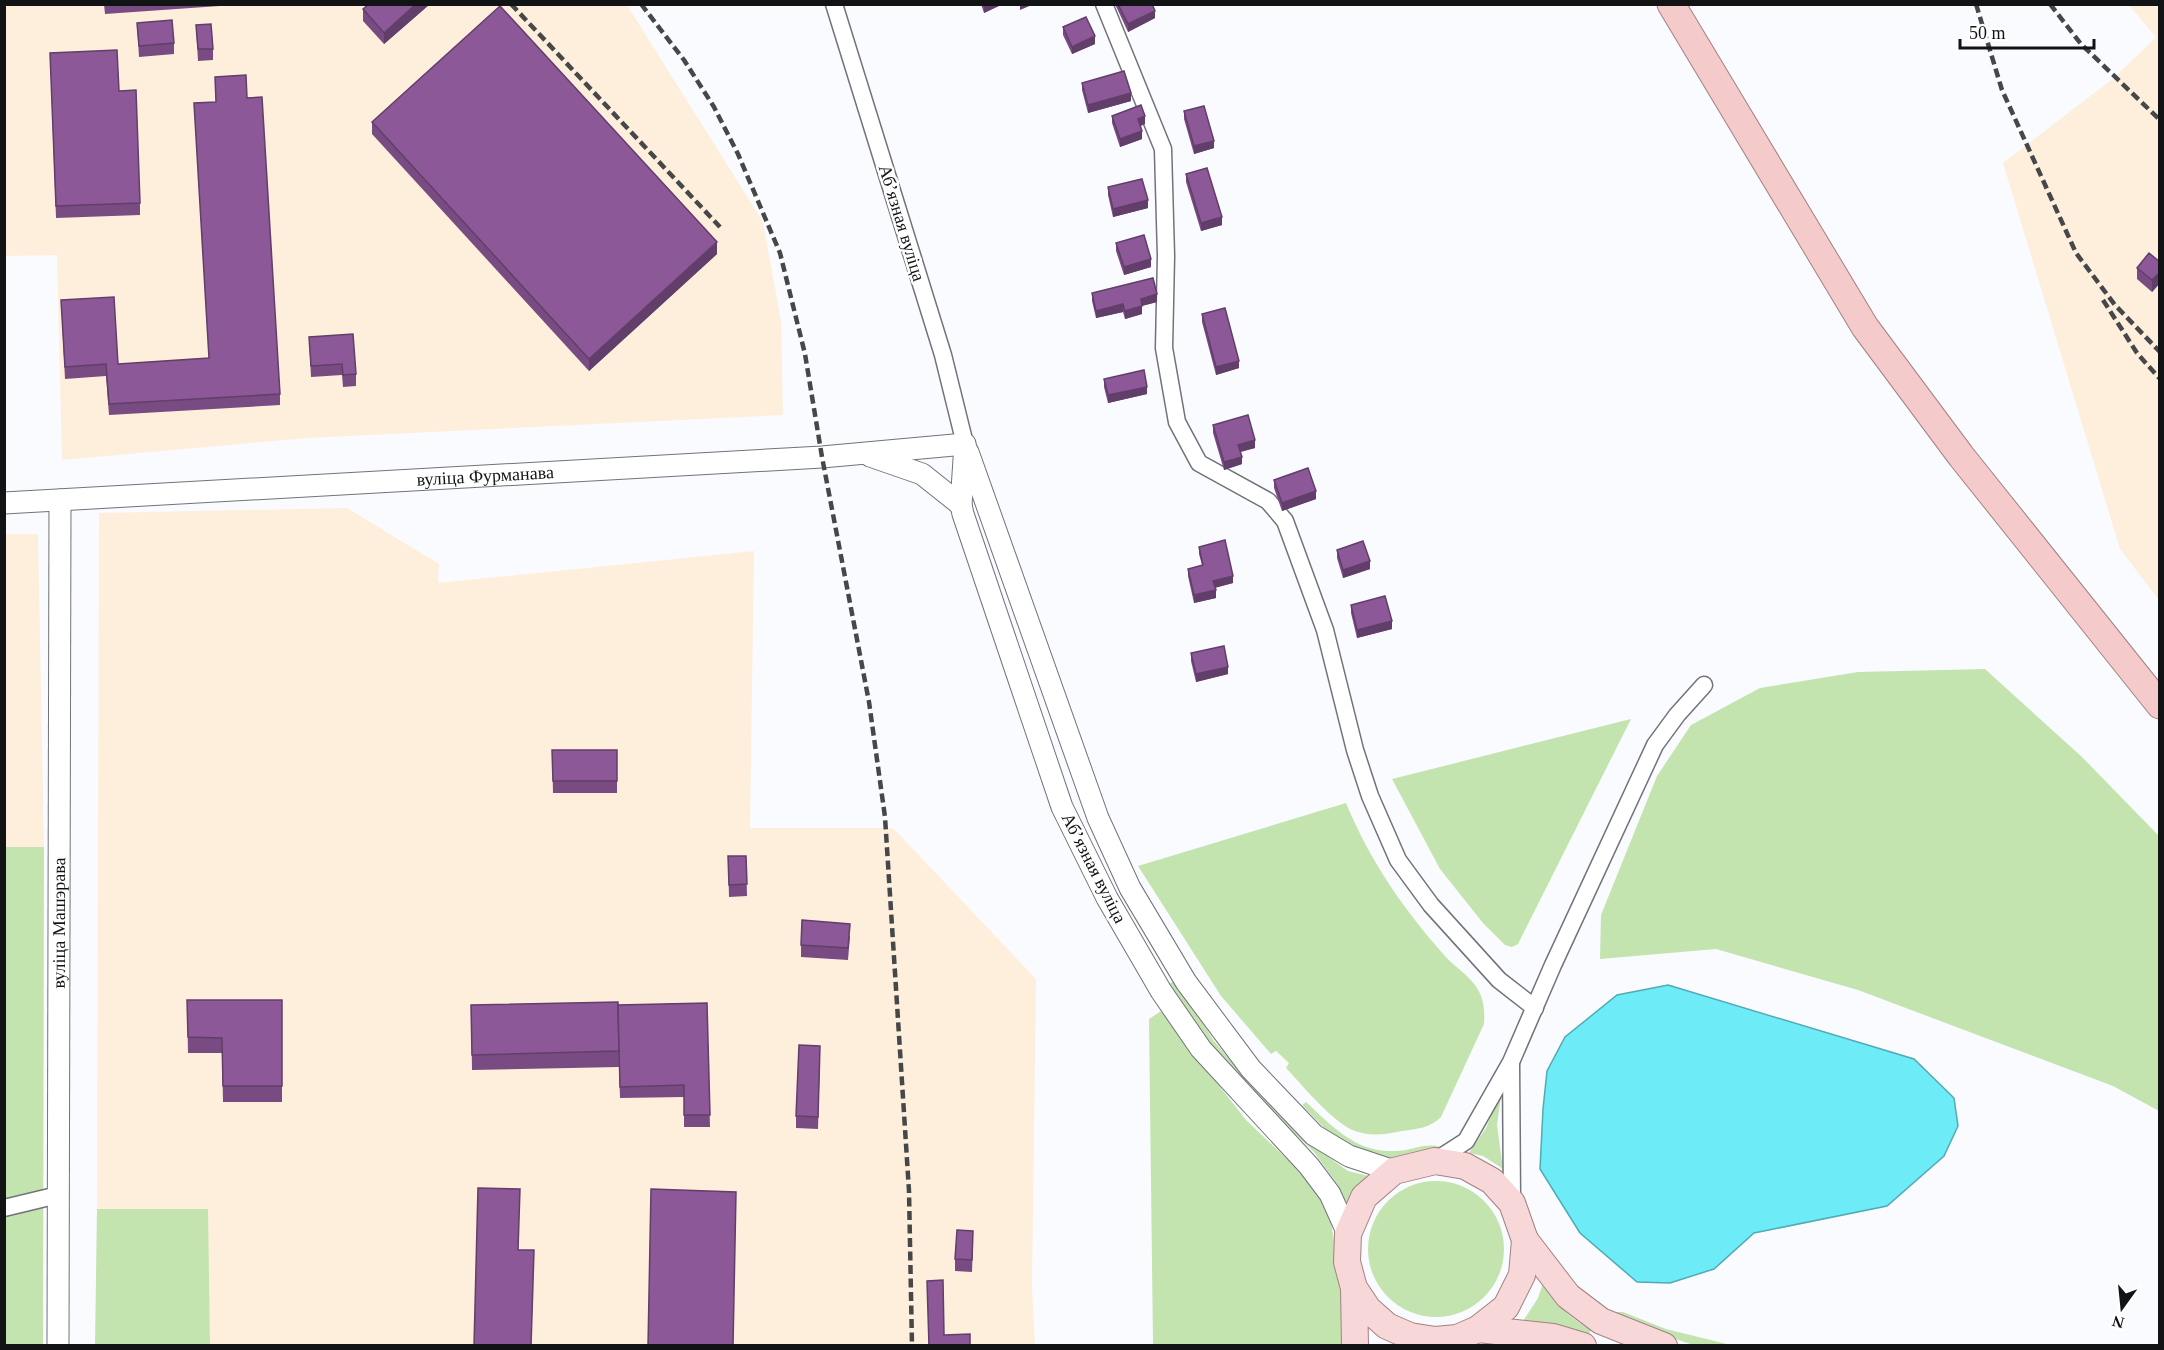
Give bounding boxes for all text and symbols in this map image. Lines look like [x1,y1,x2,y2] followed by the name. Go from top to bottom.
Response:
[1960,12,2094,50] scale bar
[1969,23,2006,43] text: 50 m
[875,162,929,284] street label: Абʼязная вуліца
[416,462,554,490] street label: вуліца Фурманава
[1058,810,1130,926] street label: Абʼязная вуліца
[49,857,69,989] street label: вуліца Машэрава
[2092,1278,2152,1338] north arrow
[2110,1312,2126,1332] text: N

